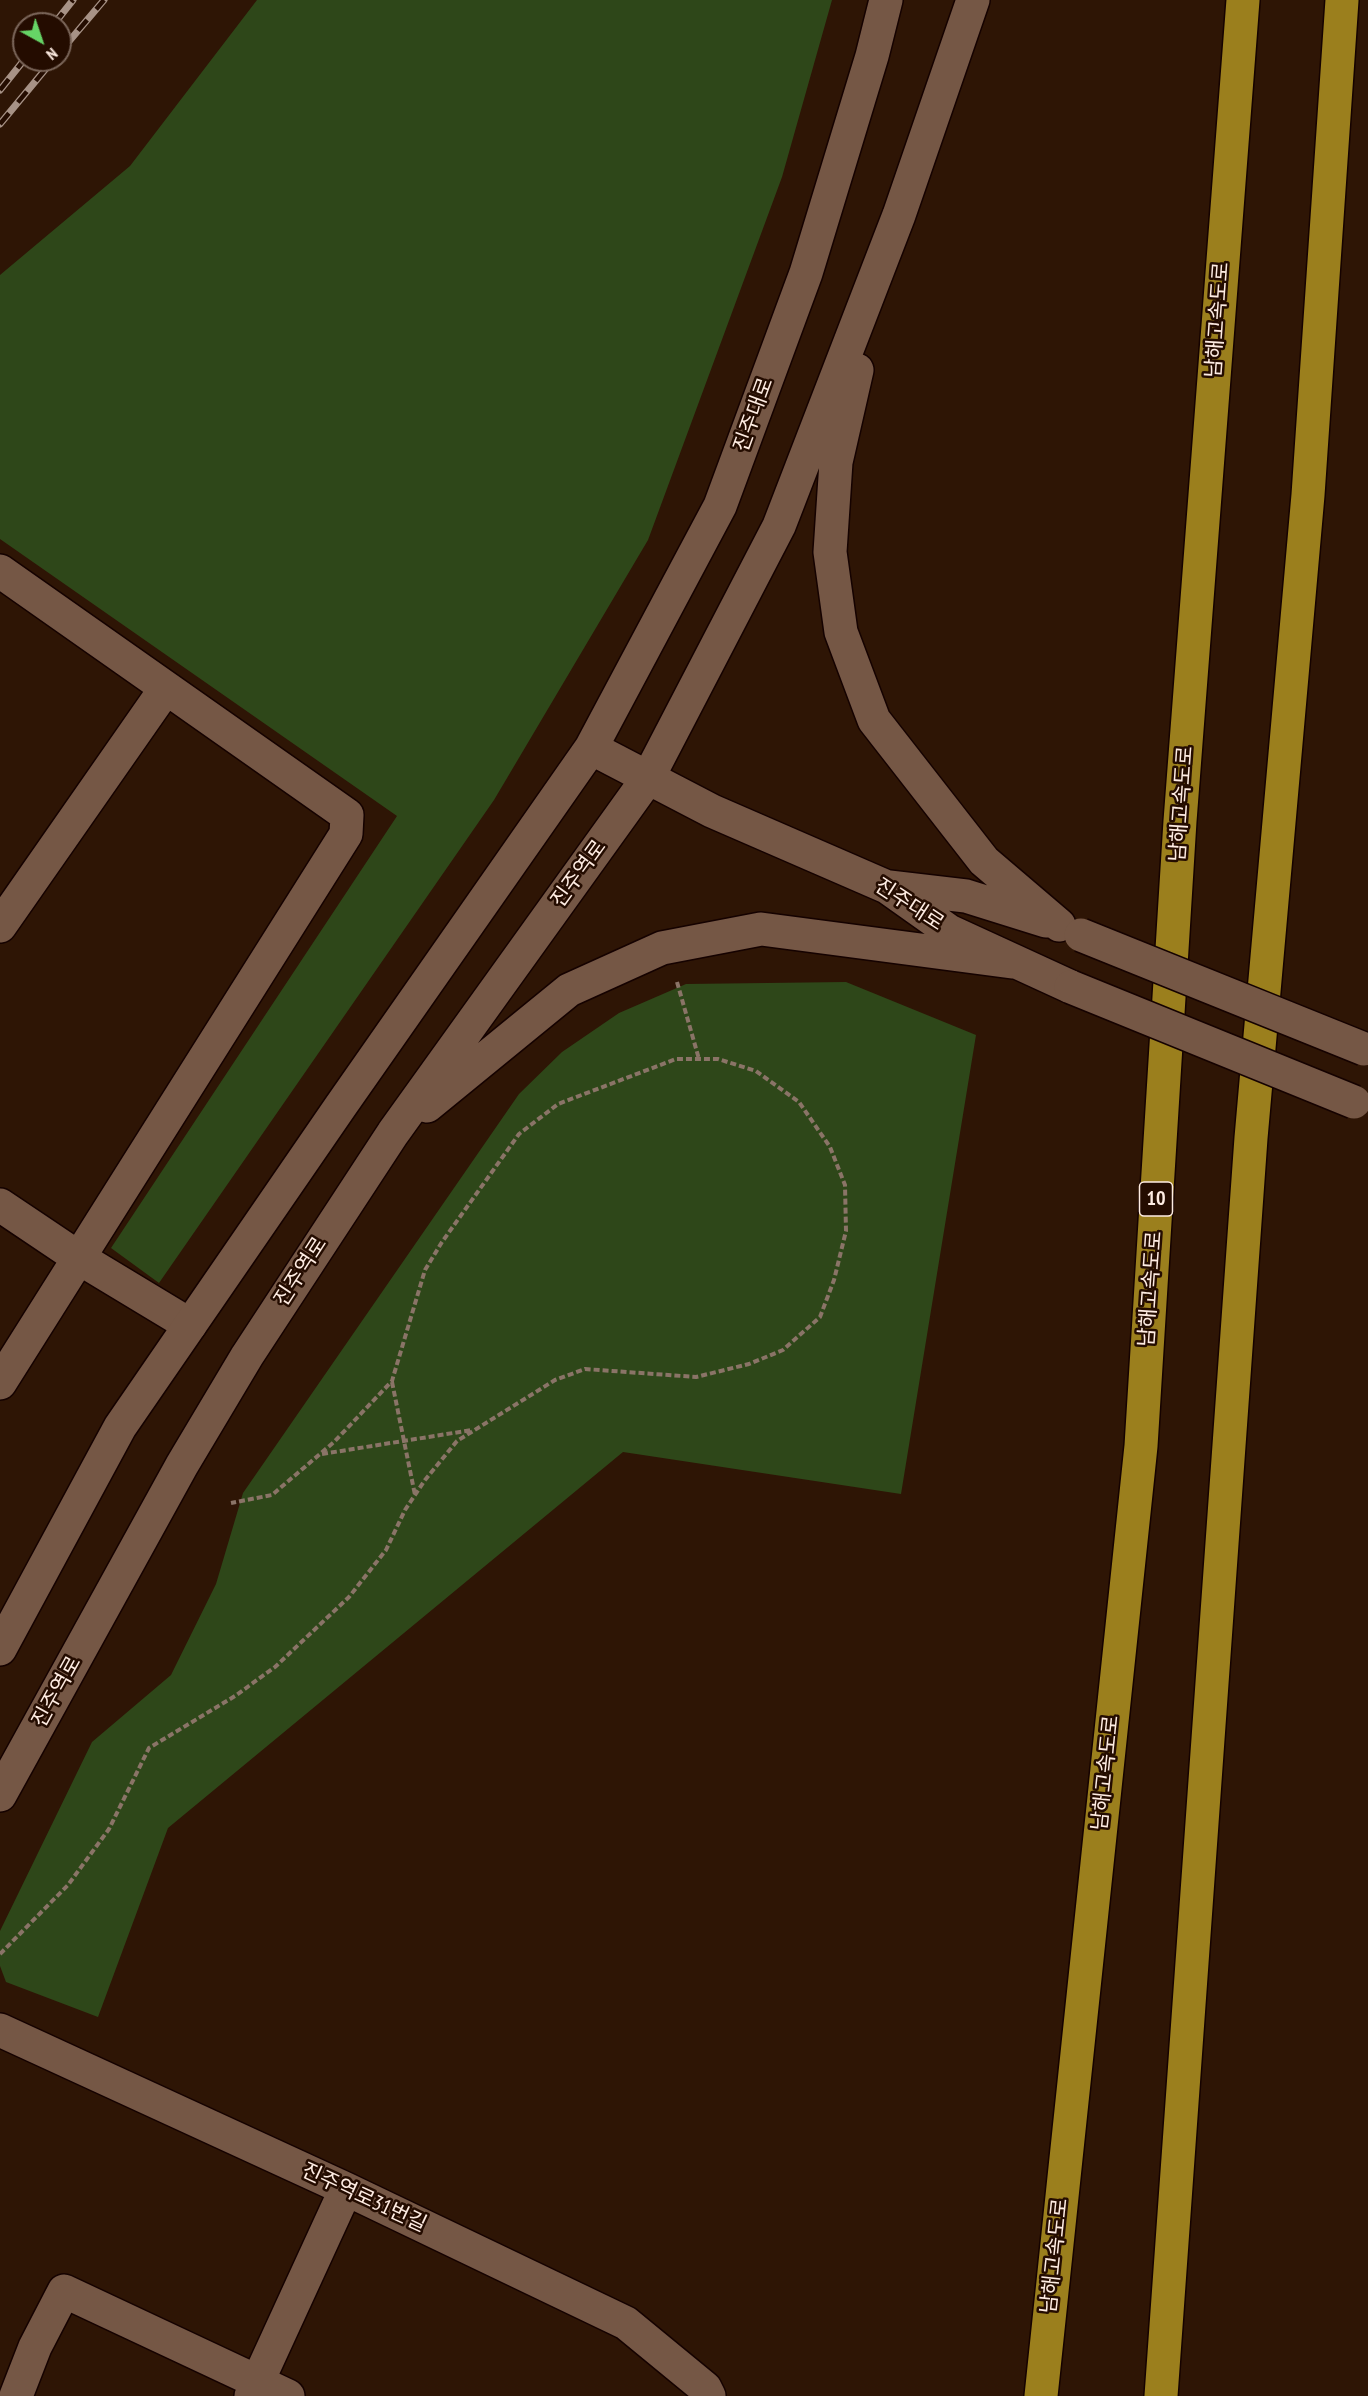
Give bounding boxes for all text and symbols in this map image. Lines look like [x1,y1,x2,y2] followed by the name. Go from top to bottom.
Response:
[12,12,72,72] north arrow
[43,44,62,65] text: N
[1201,261,1235,379] street label: 남해고속도로
[729,374,779,456] street label: 진주대로
[1165,745,1199,863] street label: 남해고속도로
[546,835,612,913] street label: 진주역로
[870,873,948,937] street label: 진주대로
[1140,1182,1172,1216] road number: 10
[1134,1230,1168,1348] street label: 남해고속도로
[269,1233,333,1311] street label: 진주역로
[27,1652,87,1732] street label: 진주역로
[1087,1714,1125,1832] street label: 남해고속도로
[298,2158,430,2238] street label: 진주역로31번길
[1036,2197,1074,2315] street label: 남해고속도로

